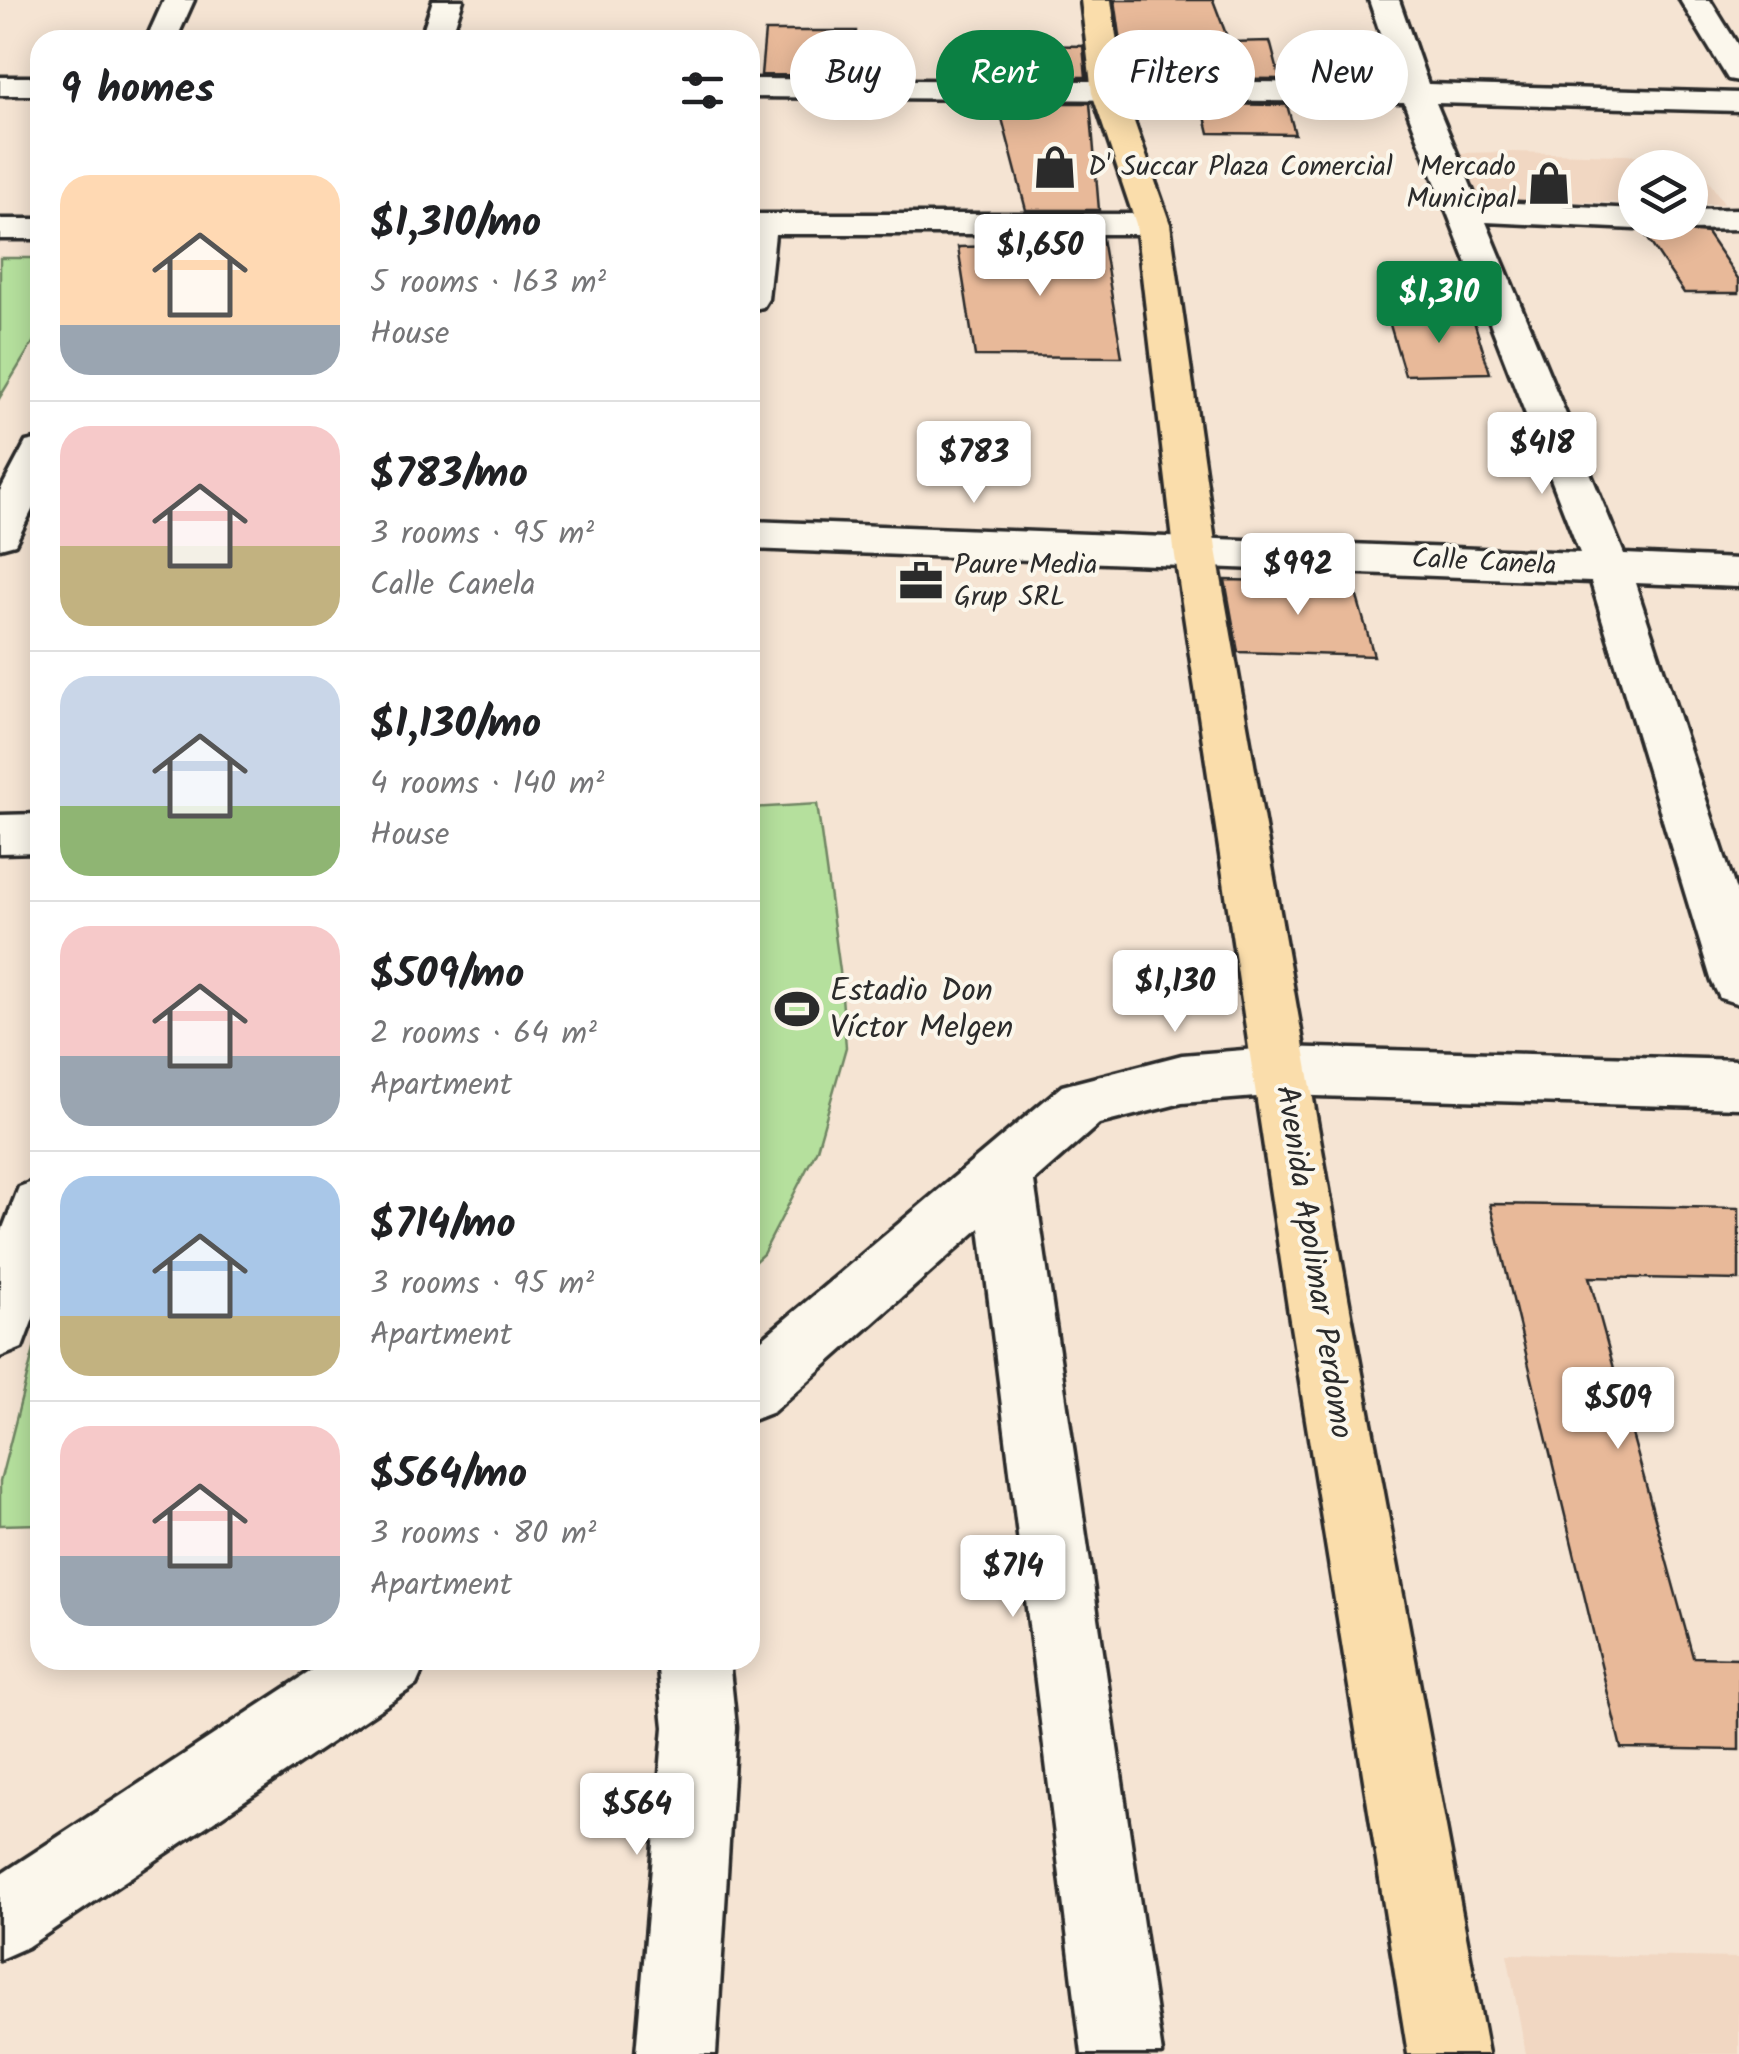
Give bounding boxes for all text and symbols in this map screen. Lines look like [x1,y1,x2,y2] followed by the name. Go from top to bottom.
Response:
[790,30,916,120] chip: Buy
[936,30,1074,120] chip: Rent
[1094,30,1255,120] chip: Filters
[1275,30,1408,120] chip: New
[60,57,215,124] text: 9 homes
[675,63,730,118] icon: filters
[1031,143,1079,191] shop icon: D' Succar Plaza Comercial
[1088,145,1393,190] place label: D' Succar Plaza Comercial
[1406,145,1516,222] place label: Mercado Municipal
[1618,150,1708,240] map controls
[1618,150,1708,240] button: layers
[1525,159,1573,207] shop icon: Mercado Municipal
[370,191,541,258] text: $1,310/mo
[959,214,1121,299] pin: $1,650
[140,215,260,335] icon: home
[997,221,1083,272] text: $1,650
[370,258,606,309] text: 5 rooms · 163 m²
[1358,261,1520,346] pin: $1,310
[1399,268,1479,319] text: $1,310
[370,309,449,360] text: House
[1483,412,1601,497] pin: $418
[1510,419,1574,470] text: $418
[915,421,1033,506] pin: $783
[939,428,1009,479] text: $783
[370,442,528,509] text: $783/mo
[140,466,260,586] icon: home
[370,509,594,560] text: 3 rooms · 95 m²
[1239,533,1357,618] pin: $992
[1410,537,1558,589] street label: Calle Canela
[1263,540,1333,591] text: $992
[954,543,1097,620] place label: Paure Media Grup SRL
[897,557,945,605] office icon: Paure Media Grup SRL
[370,560,536,611] text: Calle Canela
[370,692,541,759] text: $1,130/mo
[140,716,260,836] icon: home
[370,759,604,810] text: 4 rooms · 140 m²
[370,810,449,861] text: House
[370,942,524,1009] text: $509/mo
[1094,950,1256,1035] pin: $1,130
[1135,957,1215,1008] text: $1,130
[140,966,260,1086] icon: home
[830,966,1013,1054] place label: Estadio Don Víctor Melgen
[773,985,821,1033] sports icon: Estadio Don Víctor Melgen
[370,1009,597,1060] text: 2 rooms · 64 m²
[370,1060,512,1111] text: Apartment
[1260,1082,1366,1442] street label: Avenida Apolimar Perdomo
[370,1192,516,1259] text: $714/mo
[140,1216,260,1336] icon: home
[370,1259,594,1310] text: 3 rooms · 95 m²
[370,1310,512,1361] text: Apartment
[1559,1367,1677,1452] pin: $509
[1584,1374,1652,1425] text: $509
[370,1442,527,1509] text: $564/mo
[140,1466,260,1586] icon: home
[370,1509,596,1560] text: 3 rooms · 80 m²
[954,1535,1072,1620] pin: $714
[982,1542,1044,1593] text: $714
[370,1560,512,1611] text: Apartment
[578,1773,696,1858] pin: $564
[602,1780,672,1831] text: $564

